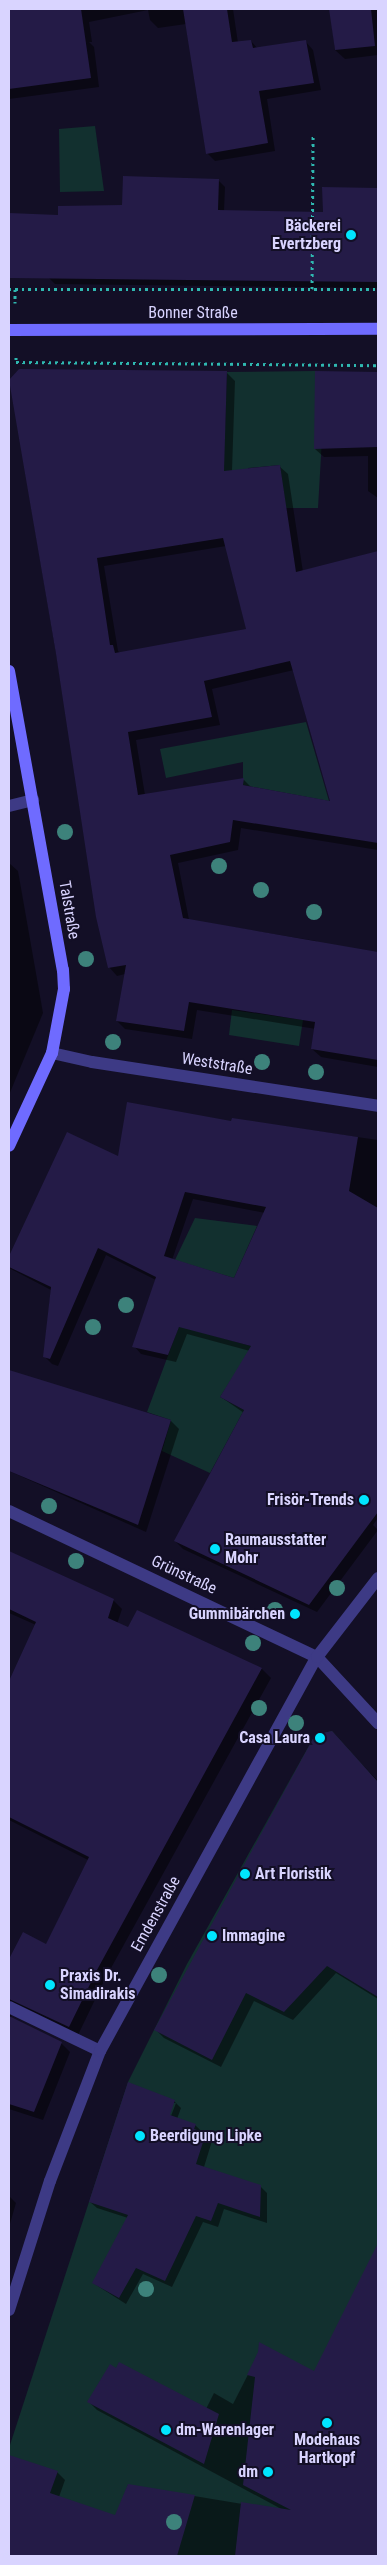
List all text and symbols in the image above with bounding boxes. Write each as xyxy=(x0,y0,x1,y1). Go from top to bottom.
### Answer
place label: Bäckerei Evertzberg xyxy=(272,216,341,254)
marker: Bäckerei Evertzberg xyxy=(345,229,357,241)
street label: Bonner Straße xyxy=(148,303,238,323)
street label: Talstraße xyxy=(54,879,84,941)
street label: Weststraße xyxy=(180,1049,254,1079)
place label: Frisör-Trends xyxy=(267,1490,354,1510)
marker: Frisör-Trends xyxy=(358,1494,370,1506)
place label: Raumausstatter Mohr xyxy=(225,1530,326,1568)
marker: Raumausstatter Mohr xyxy=(209,1543,221,1555)
street label: Grünstraße xyxy=(148,1552,220,1598)
place label: Gummibärchen xyxy=(189,1604,285,1624)
marker: Gummibärchen xyxy=(289,1608,301,1620)
place label: Casa Laura xyxy=(239,1728,310,1748)
marker: Casa Laura xyxy=(314,1732,326,1744)
place label: Art Floristik xyxy=(255,1864,332,1884)
marker: Art Floristik xyxy=(239,1868,251,1880)
street label: Emdenstraße xyxy=(127,1873,185,1955)
place label: Immagine xyxy=(222,1926,285,1946)
marker: Immagine xyxy=(206,1930,218,1942)
place label: Praxis Dr. Simadirakis xyxy=(60,1966,136,2004)
marker: Praxis Dr. Simadirakis xyxy=(44,1979,56,1991)
place label: Beerdigung Lipke xyxy=(150,2126,262,2146)
marker: Beerdigung Lipke xyxy=(134,2130,146,2142)
marker: Modehaus Hartkopf xyxy=(321,2417,333,2429)
place label: dm-Warenlager xyxy=(176,2420,274,2440)
marker: dm-Warenlager xyxy=(160,2424,172,2436)
place label: Modehaus Hartkopf xyxy=(294,2430,360,2468)
place label: dm xyxy=(238,2462,258,2482)
marker: dm xyxy=(262,2466,274,2478)

